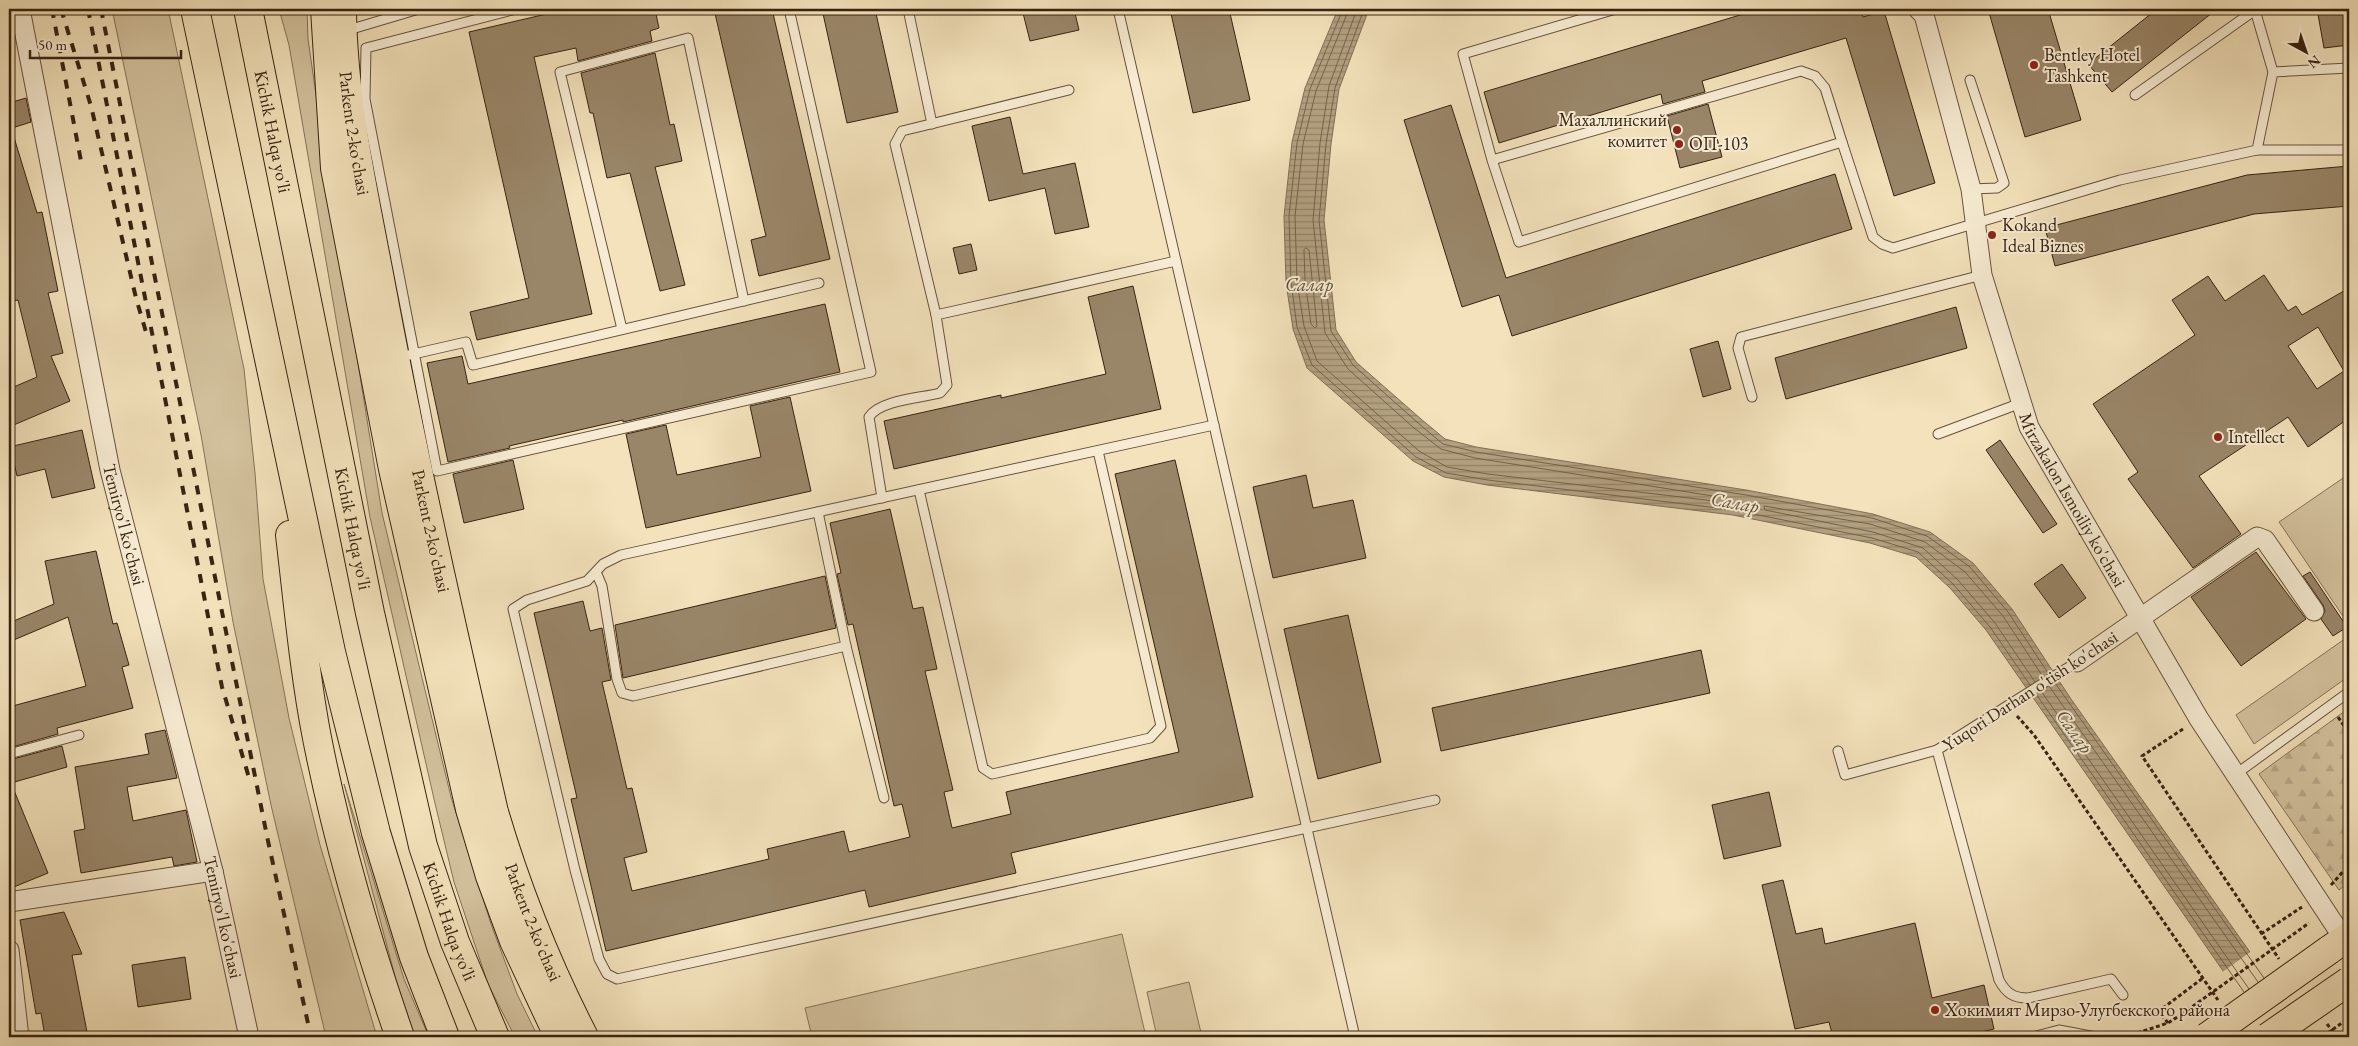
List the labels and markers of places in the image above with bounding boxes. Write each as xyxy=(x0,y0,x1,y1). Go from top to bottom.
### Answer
place label: Bentley Hotel Tashkent xyxy=(2044,43,2140,87)
marker: Bentley Hotel Tashkent xyxy=(2028,59,2040,71)
place label: Махаллинский комитет xyxy=(1558,108,1668,152)
marker: Махаллинский комитет xyxy=(1671,124,1683,136)
place label: ОП-103 xyxy=(1689,132,1749,155)
marker: ОП-103 xyxy=(1673,138,1685,150)
place label: Kokand Ideal Biznes xyxy=(2002,213,2084,257)
marker: Kokand Ideal Biznes xyxy=(1986,229,1998,241)
place label: Intellect xyxy=(2228,425,2285,448)
marker: Intellect xyxy=(2212,431,2224,443)
place label: Хокимият Мирзо-Улугбекского района xyxy=(1944,998,2231,1021)
marker: Хокимият Мирзо-Улугбекского района xyxy=(1929,1004,1941,1016)

